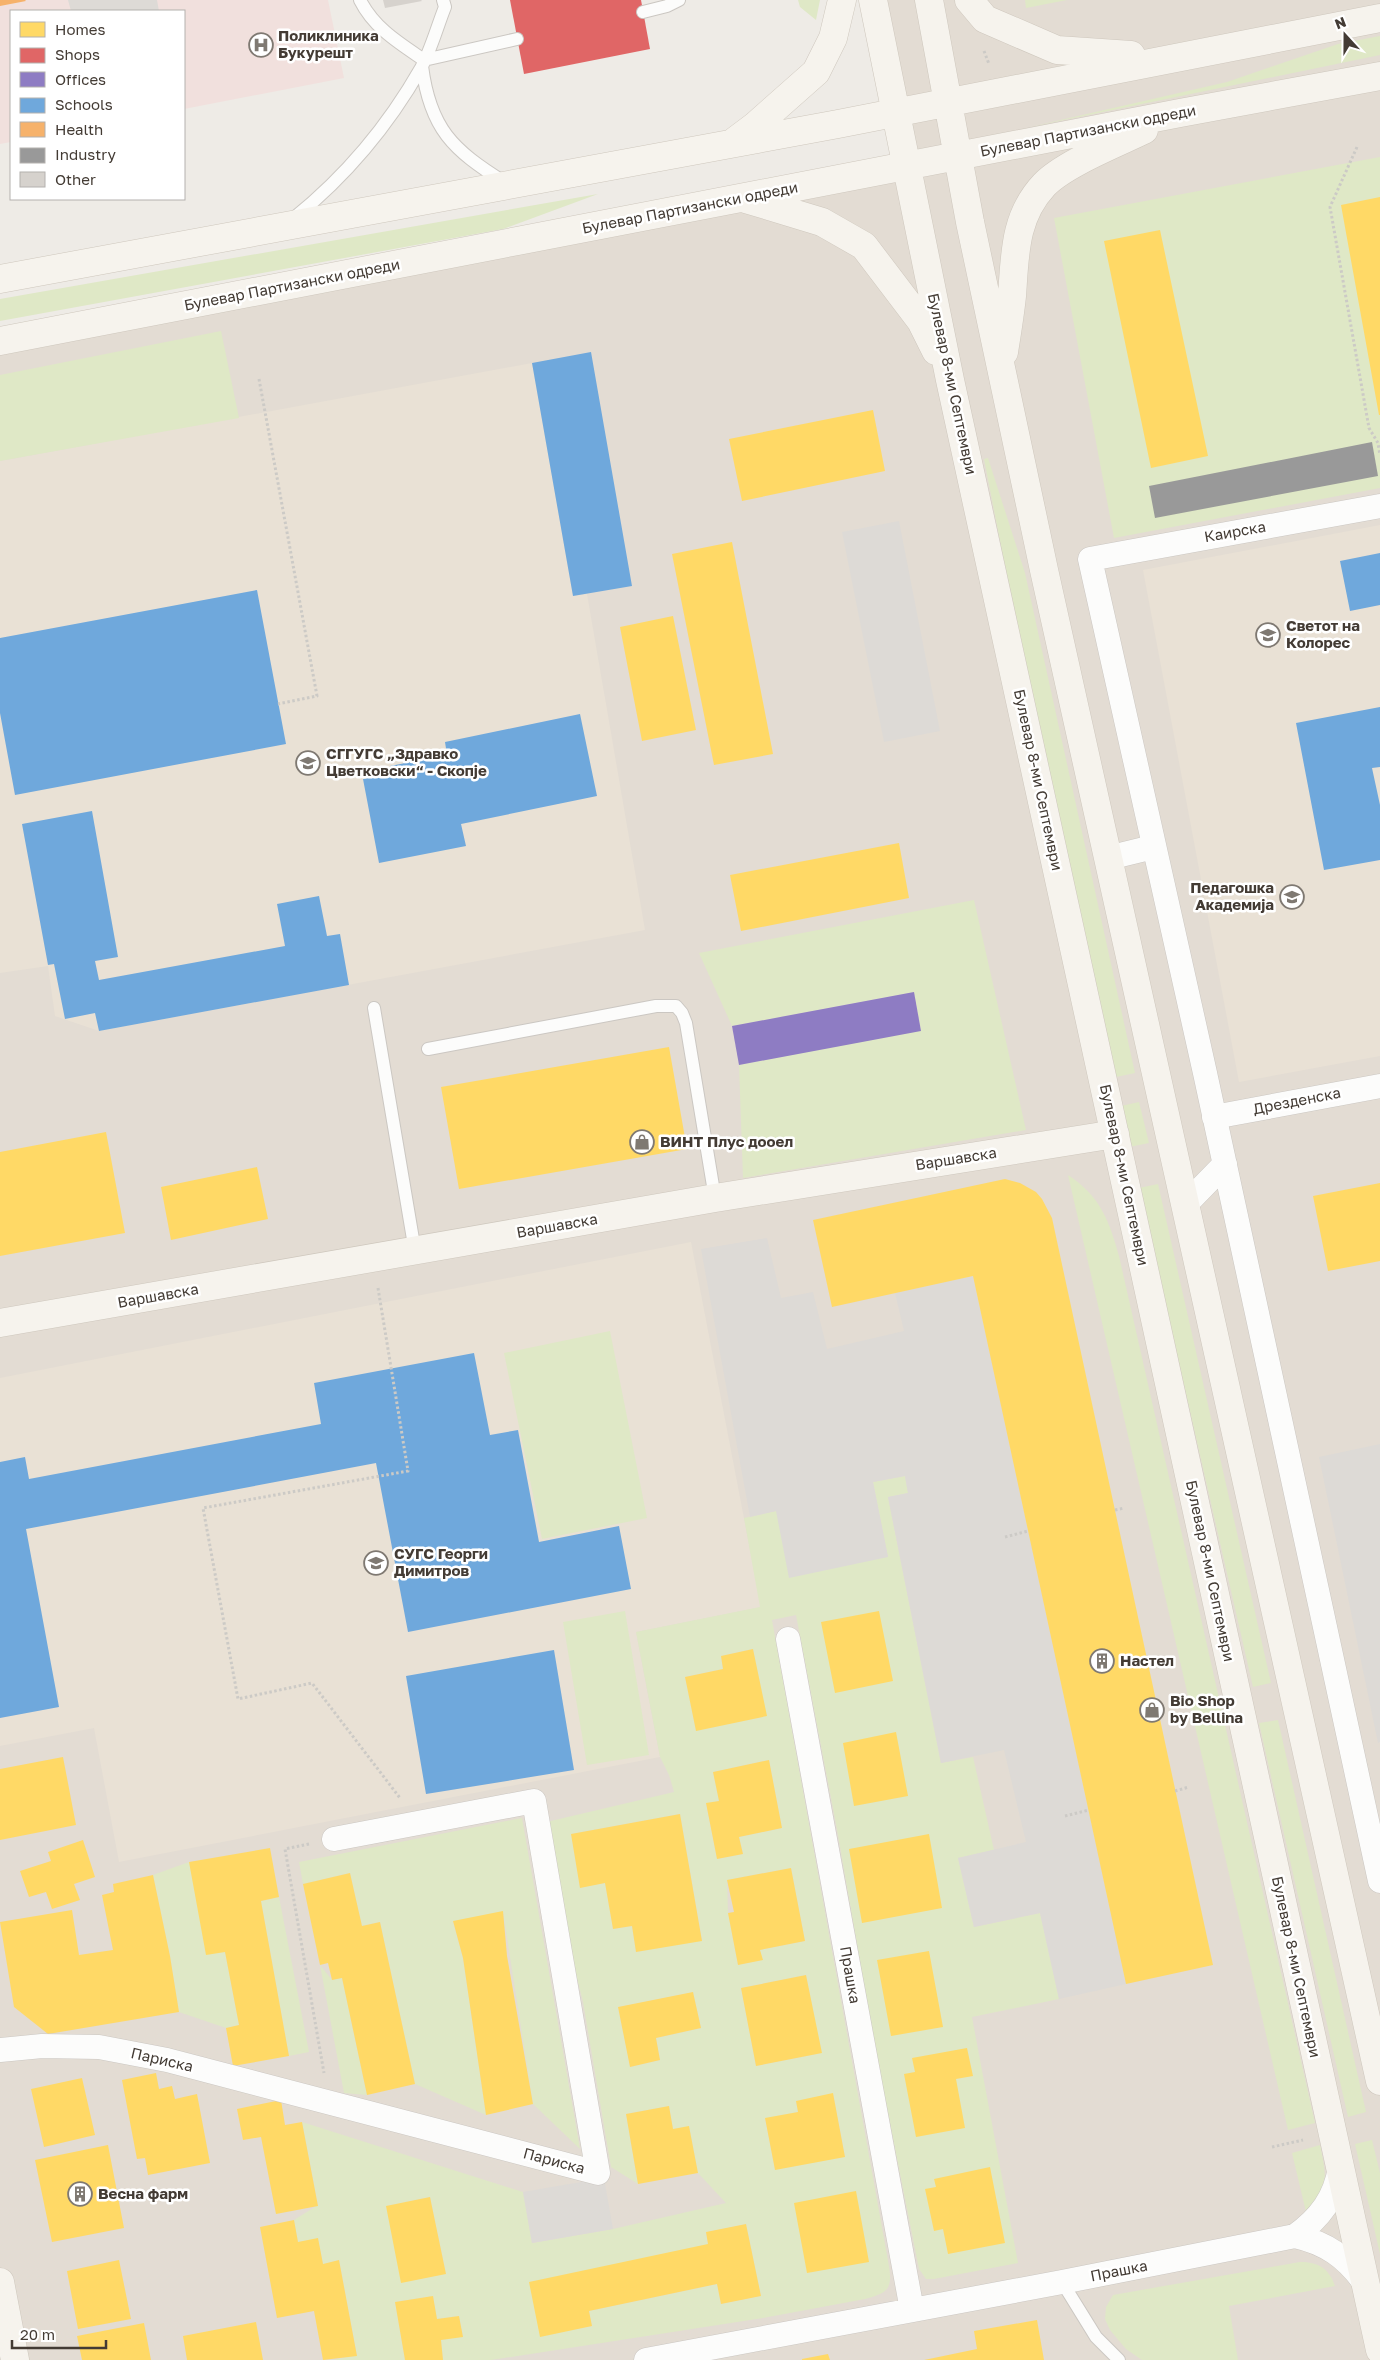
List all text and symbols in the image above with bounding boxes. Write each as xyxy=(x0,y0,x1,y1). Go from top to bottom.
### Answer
legend xyxy=(10,10,185,200)
north arrow xyxy=(1320,10,1370,60)
text: N xyxy=(1332,13,1348,32)
text: Homes xyxy=(55,20,105,38)
place label: Поликлиника Букурешт xyxy=(278,26,379,61)
hospital icon: Поликлиника Букурешт xyxy=(248,32,274,58)
text: Shops xyxy=(55,45,100,63)
text: Offices xyxy=(55,70,106,88)
text: Schools xyxy=(55,95,113,113)
street label: Булевар Партизански одреди xyxy=(978,100,1197,160)
text: Health xyxy=(55,120,103,138)
text: Industry xyxy=(55,145,116,163)
text: Other xyxy=(55,170,96,188)
street label: Булевар Партизански одреди xyxy=(580,177,799,237)
street label: Булевар Партизански одреди xyxy=(182,254,401,314)
street label: Булевар 8-ми Септември xyxy=(925,291,981,476)
street label: Каирска xyxy=(1203,517,1267,545)
place label: Светот на Колорес xyxy=(1286,616,1360,651)
school or university icon: Светот на Колорес xyxy=(1255,622,1281,648)
street label: Булевар 8-ми Септември xyxy=(1011,687,1067,872)
place label: СГГУГС „Здравко Цветковски“ - Скопје xyxy=(326,744,487,779)
school or university icon: СГГУГС „Здравко Цветковски“ - Скопје xyxy=(295,750,321,776)
place label: Педагошка Академија xyxy=(1190,878,1274,913)
school or university icon: Педагошка Академија xyxy=(1279,884,1305,910)
street label: Булевар 8-ми Септември xyxy=(1097,1082,1153,1267)
street label: Дрезденска xyxy=(1252,1083,1342,1117)
shop icon: ВИНТ Плус дооел xyxy=(629,1129,655,1155)
place label: ВИНТ Плус дооел xyxy=(660,1132,793,1150)
street label: Варшавска xyxy=(914,1143,998,1173)
street label: Варшавска xyxy=(515,1209,599,1241)
street label: Варшавска xyxy=(116,1279,200,1311)
street label: Булевар 8-ми Септември xyxy=(1183,1478,1239,1663)
place label: СУГС Георги Димитров xyxy=(394,1544,488,1579)
school or university icon: СУГС Георги Димитров xyxy=(363,1550,389,1576)
building icon: Настел xyxy=(1089,1648,1115,1674)
place label: Настел xyxy=(1120,1651,1174,1669)
place label: Bio Shop by Bellina xyxy=(1170,1691,1243,1726)
shop icon: Bio Shop by Bellina xyxy=(1139,1697,1165,1723)
street label: Булевар 8-ми Септември xyxy=(1269,1874,1325,2059)
street label: Прашка xyxy=(837,1945,865,2005)
street label: Париска xyxy=(129,2043,195,2075)
street label: Париска xyxy=(521,2143,587,2177)
building icon: Весна фарм xyxy=(67,2181,93,2207)
place label: Весна фарм xyxy=(98,2184,188,2202)
street label: Прашка xyxy=(1089,2256,1149,2284)
scale bar xyxy=(12,2318,106,2350)
text: 20 m xyxy=(20,2325,55,2343)

